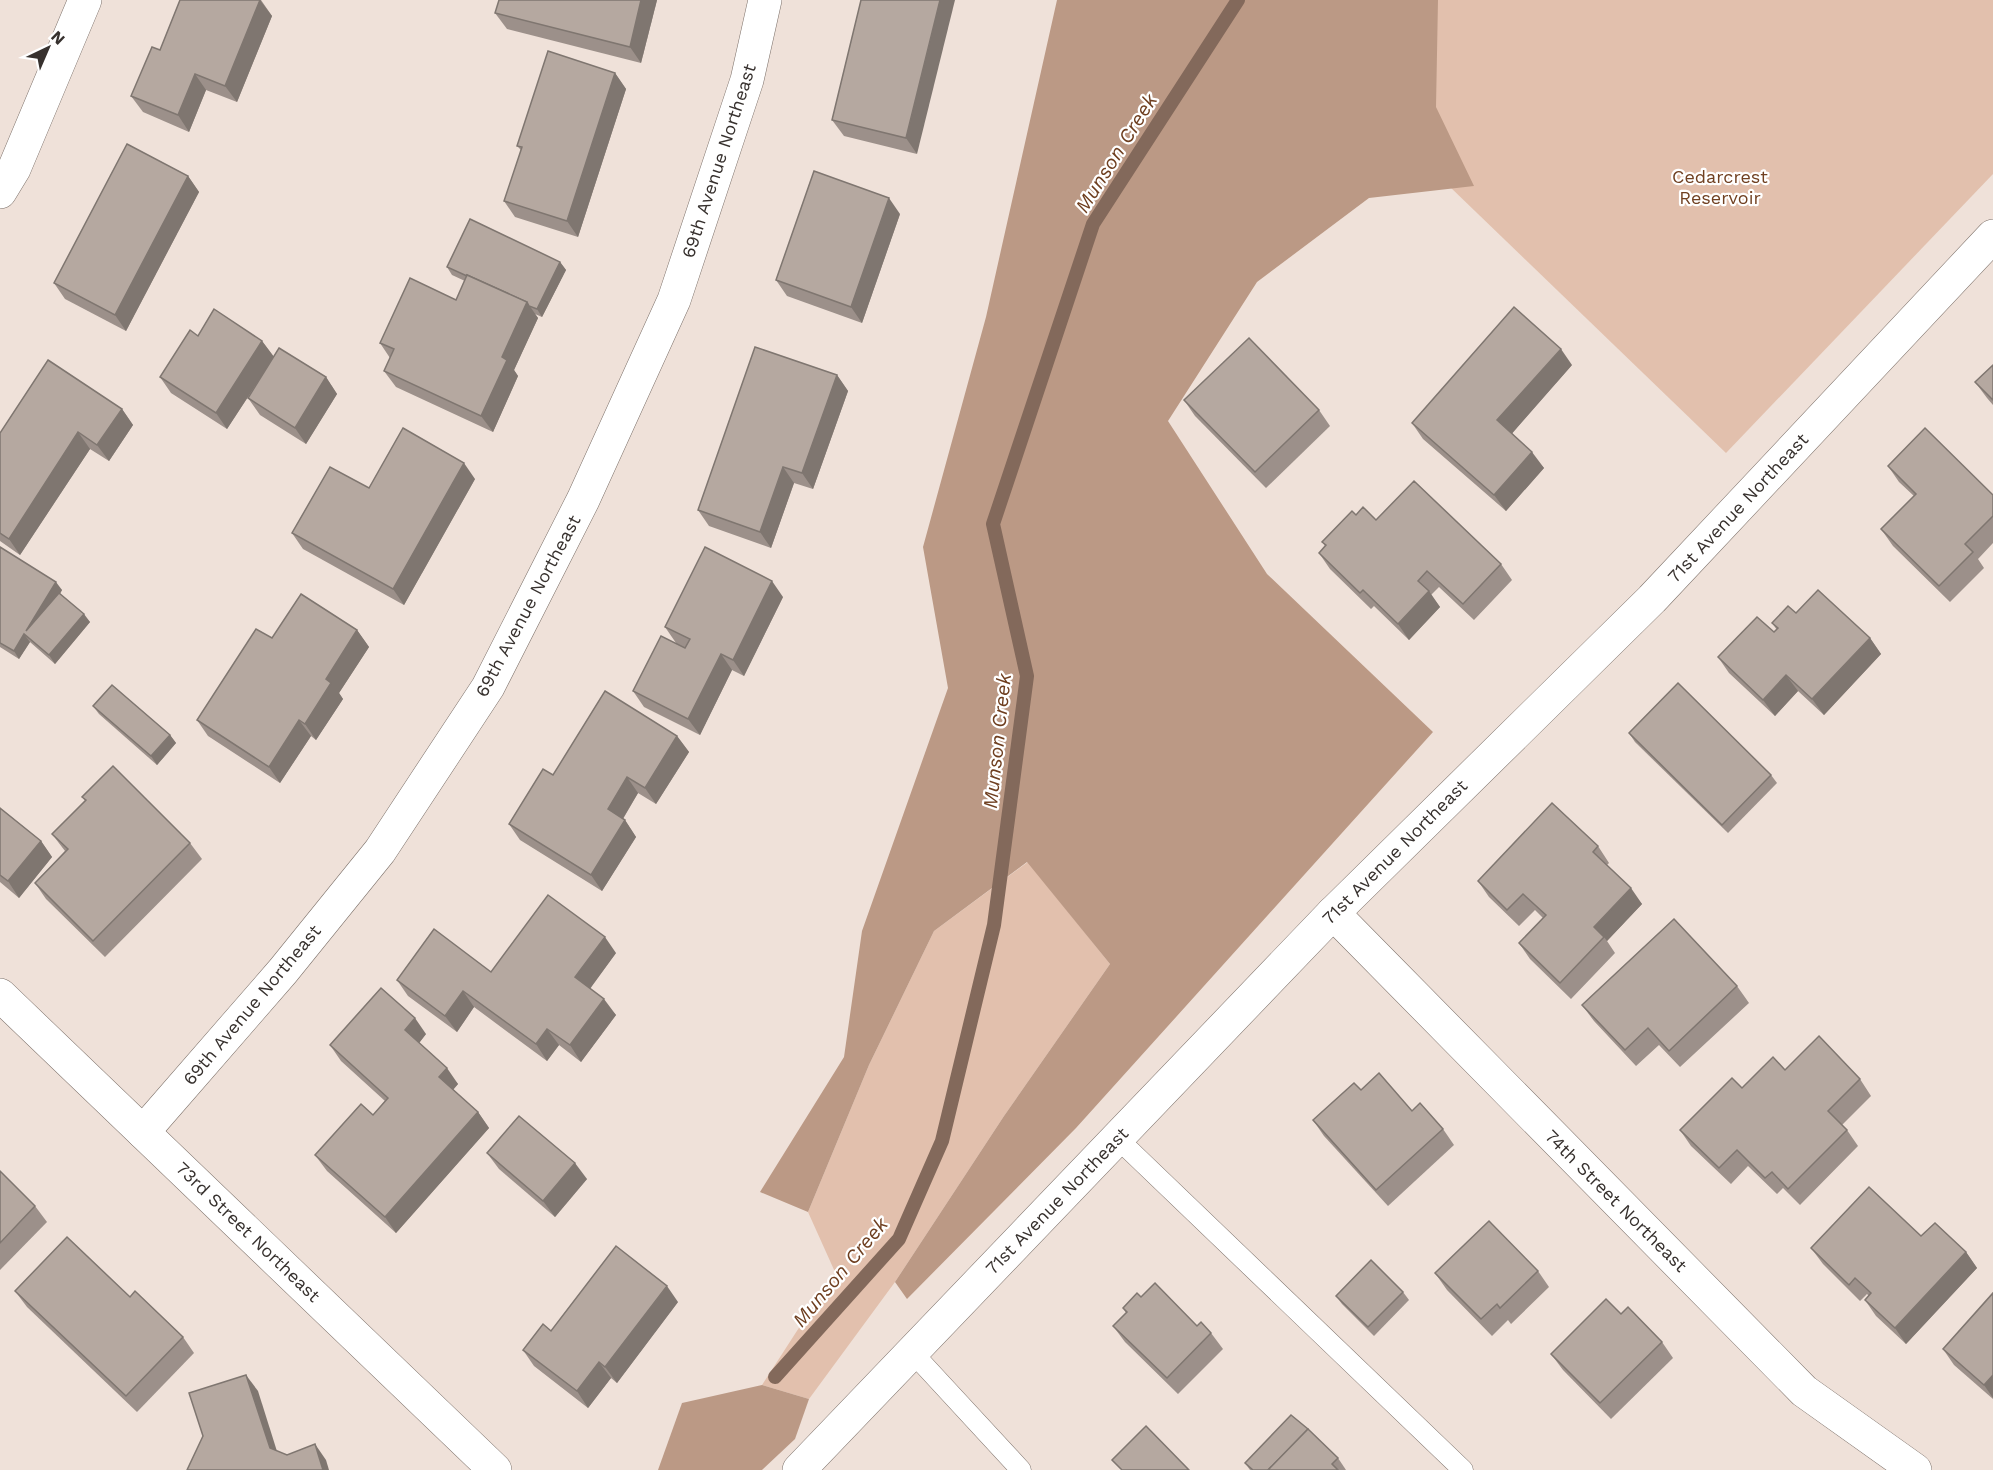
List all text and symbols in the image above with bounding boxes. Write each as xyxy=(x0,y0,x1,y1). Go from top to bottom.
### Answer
north arrow xyxy=(18,18,78,78)
text: N xyxy=(47,27,69,49)
street label: 69th Avenue Northeast xyxy=(677,61,760,261)
water label: Munson Creek xyxy=(1070,88,1163,217)
park label: Cedarcrest Reservoir xyxy=(1672,166,1768,208)
street label: 71st Avenue Northeast xyxy=(1663,428,1813,587)
street label: 69th Avenue Northeast xyxy=(471,511,585,700)
water label: Munson Creek xyxy=(978,671,1016,810)
street label: 71st Avenue Northeast xyxy=(1318,774,1472,928)
street label: 69th Avenue Northeast xyxy=(178,920,325,1089)
street label: 71st Avenue Northeast xyxy=(981,1122,1133,1279)
street label: 74th Street Northeast xyxy=(1541,1125,1692,1276)
street label: 73rd Street Northeast xyxy=(172,1157,325,1306)
water label: Munson Creek xyxy=(787,1211,894,1332)

